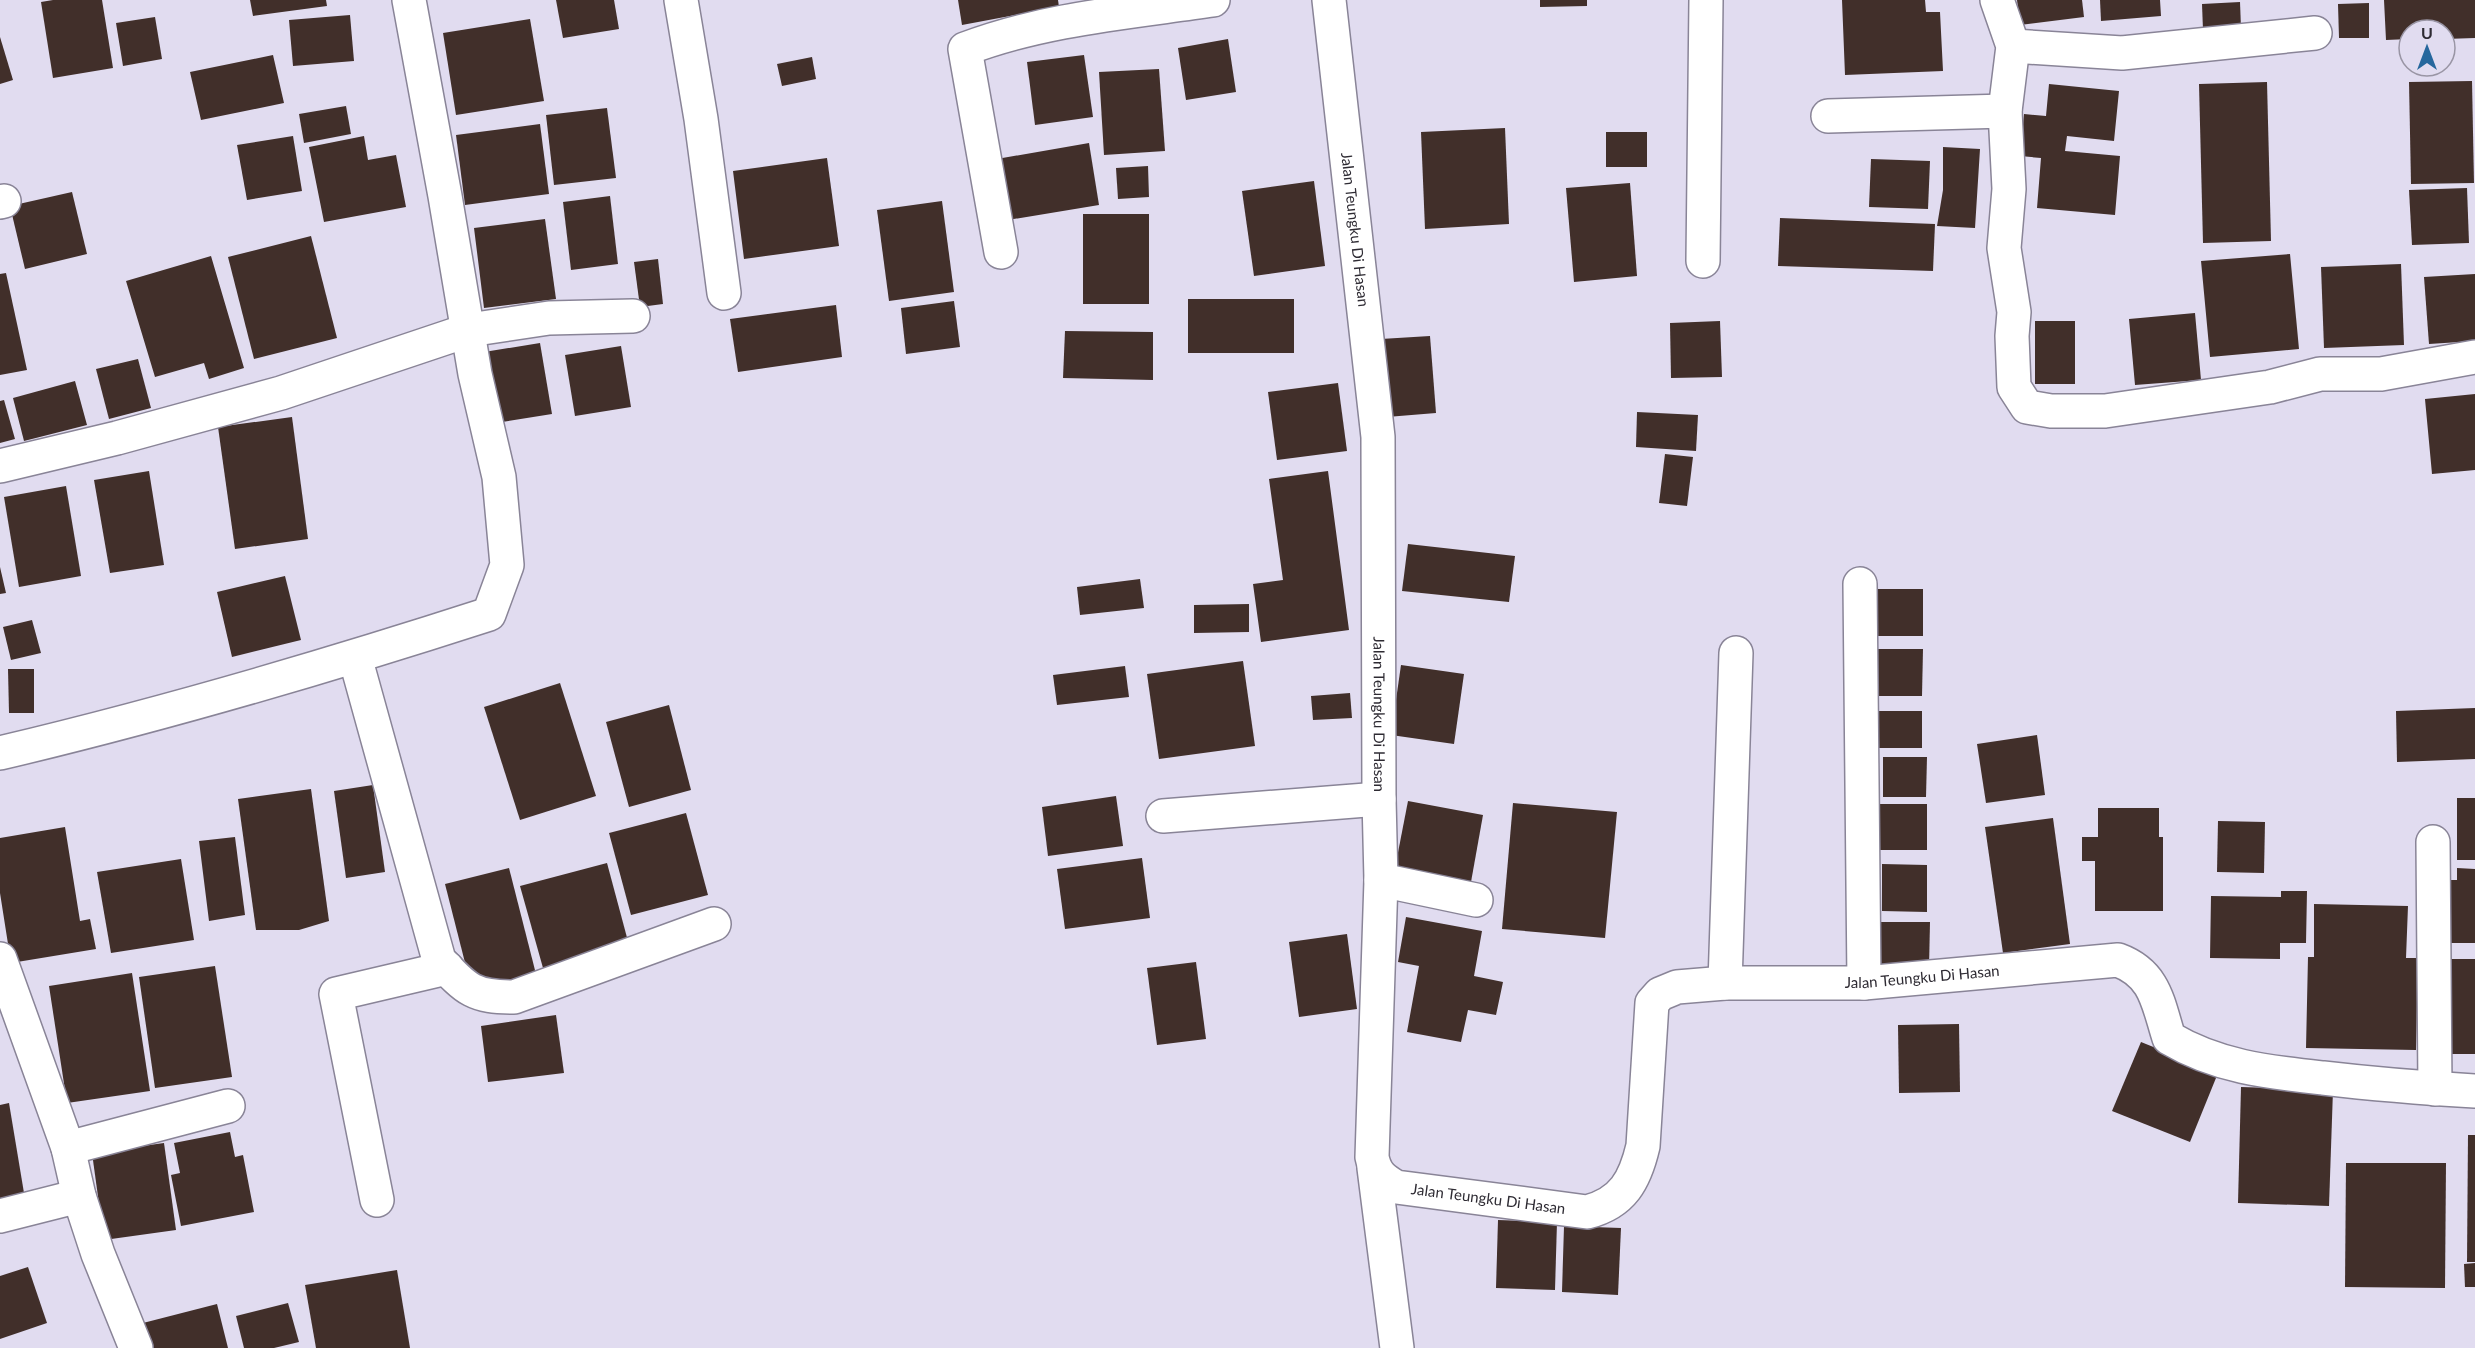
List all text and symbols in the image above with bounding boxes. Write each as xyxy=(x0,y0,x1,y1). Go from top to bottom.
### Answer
north arrow xyxy=(2397,18,2457,78)
text: U xyxy=(2421,23,2433,42)
street label: Jalan Teungku Di Hasan xyxy=(1338,151,1373,308)
street label: Jalan Teungku Di Hasan xyxy=(1371,637,1389,792)
street label: Jalan Teungku Di Hasan xyxy=(1845,961,2000,991)
street label: Jalan Teungku Di Hasan xyxy=(1410,1179,1567,1217)

